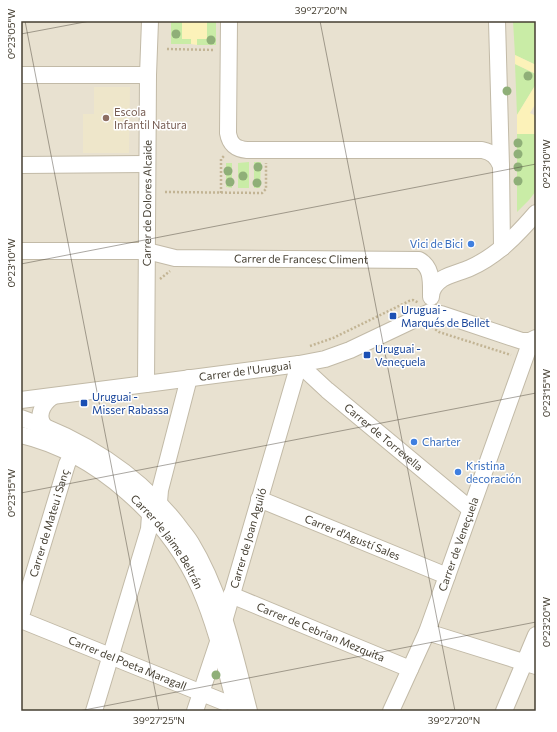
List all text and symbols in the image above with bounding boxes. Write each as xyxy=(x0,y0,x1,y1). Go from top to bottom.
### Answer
text: 39°27'20"N xyxy=(295,4,347,16)
text: 0°23'05"W xyxy=(5,9,17,59)
place label: Escola Infantil Natura xyxy=(114,105,187,131)
marker: Escola Infantil Natura xyxy=(101,113,111,123)
text: 0°23'10"W xyxy=(540,139,552,189)
street label: Carrer de Dolores Alcaide xyxy=(140,140,154,266)
place label: Vici de Bici xyxy=(410,237,463,250)
text: 0°23'10"W xyxy=(5,238,17,288)
marker: Vici de Bici xyxy=(466,239,476,249)
street label: Carrer de Francesc Climent xyxy=(234,251,369,266)
place label: Uruguai - Marqués de Bellet xyxy=(401,303,490,329)
marker: Uruguai - Marqués de Bellet xyxy=(388,311,398,321)
place label: Uruguai - Veneçuela xyxy=(375,342,426,368)
marker: Uruguai - Veneçuela xyxy=(362,350,372,360)
street label: Carrer de l'Uruguai xyxy=(198,358,292,383)
text: 0°23'15"W xyxy=(540,369,552,417)
place label: Uruguai - Misser Rabassa xyxy=(92,390,169,416)
marker: Uruguai - Misser Rabassa xyxy=(79,398,89,408)
street label: Carrer de Torrevella xyxy=(342,400,426,473)
place label: Charter xyxy=(422,435,461,448)
marker: Charter xyxy=(409,437,419,447)
place label: Kristina decoración xyxy=(466,459,521,485)
street label: Carrer de Mateu i Sanç xyxy=(26,467,71,579)
marker: Kristina decoración xyxy=(453,467,463,477)
text: 0°23'15"W xyxy=(5,469,17,517)
street label: Carrer de Joan Aguiló xyxy=(227,486,269,590)
street label: Carrer de Jaime Beltrán xyxy=(128,492,206,591)
street label: Carrer de Veneçuela xyxy=(435,495,481,593)
street label: Carrer d'Agustí Sales xyxy=(303,511,402,562)
text: 0°23'20"W xyxy=(540,597,552,647)
street label: Carrer de Cebrian Mezquita xyxy=(255,599,387,664)
street label: Carrer del Poeta Maragall xyxy=(67,633,189,692)
text: 39°27'25"N xyxy=(133,714,185,726)
text: 39°27'20"N xyxy=(428,714,480,726)

